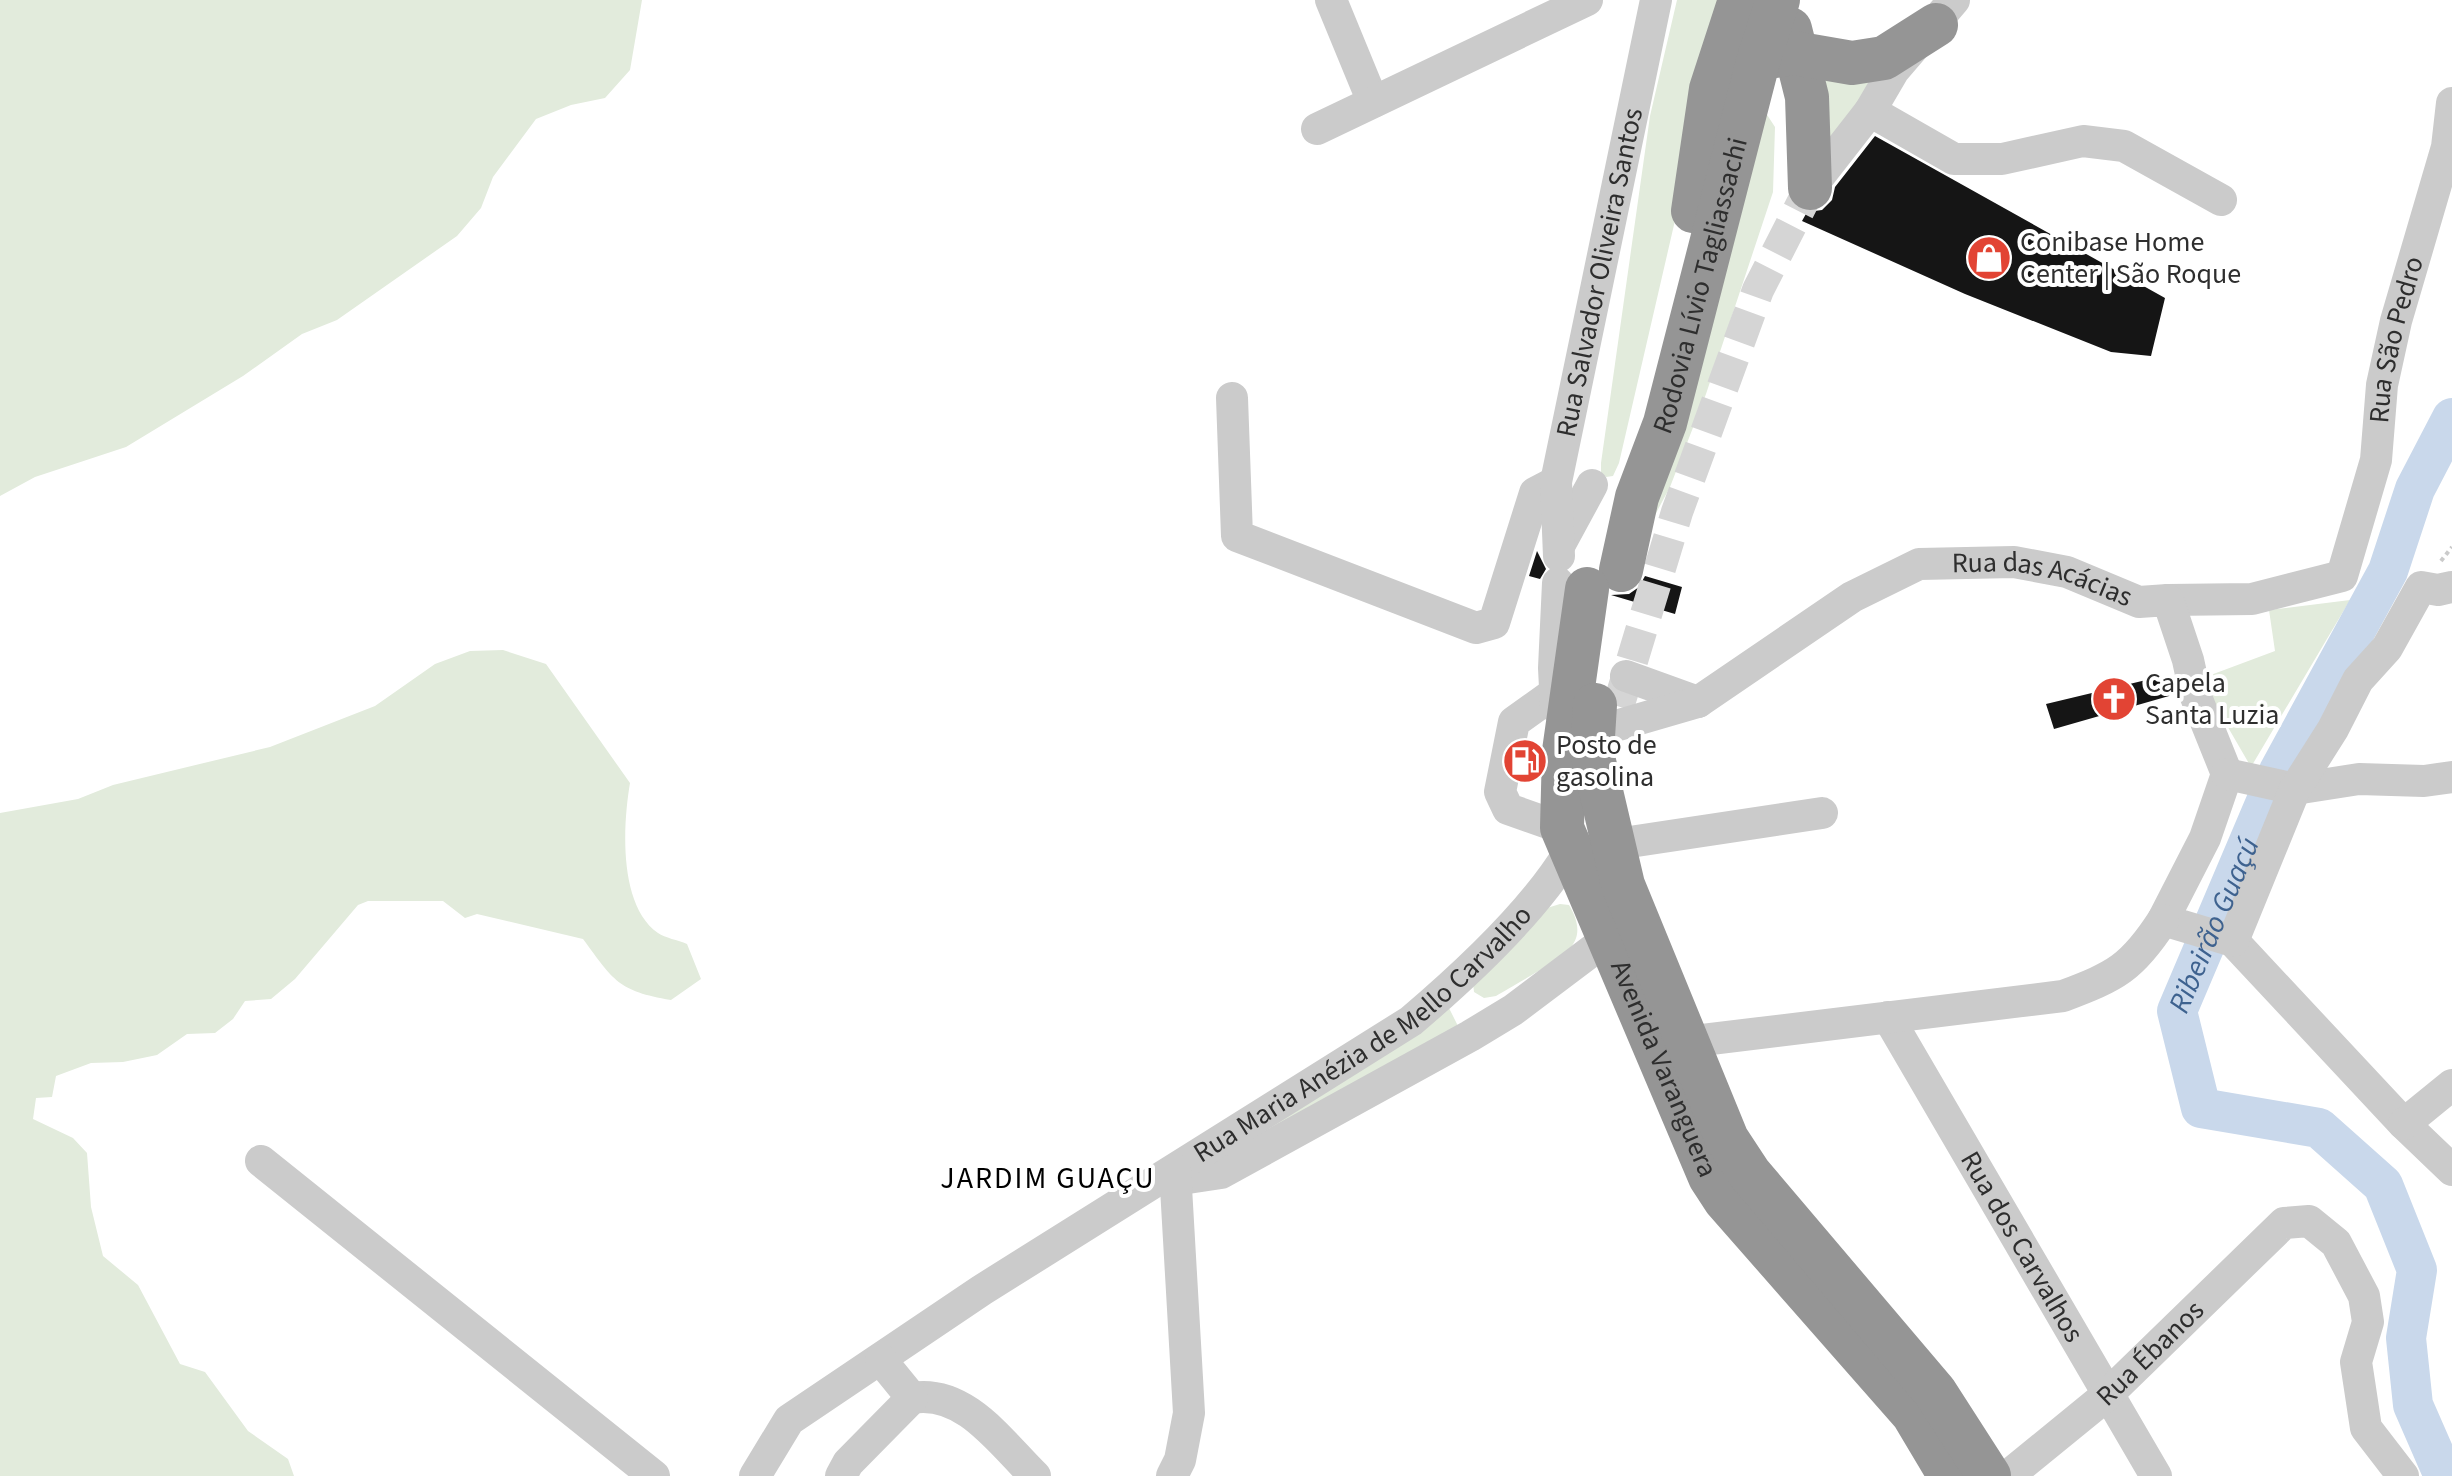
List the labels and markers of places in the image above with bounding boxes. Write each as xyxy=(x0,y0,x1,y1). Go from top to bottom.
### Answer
place label: Conibase Home Center | São Roque xyxy=(2020,222,2241,294)
shop icon: Conibase Home Center | São Roque xyxy=(1965,234,2013,282)
place label: Capela Santa Luzia xyxy=(2145,663,2279,735)
church icon: Capela Santa Luzia xyxy=(2090,675,2138,723)
place label: Posto de gasolina xyxy=(1556,725,1657,797)
fuel station icon: Posto de gasolina xyxy=(1501,737,1549,785)

